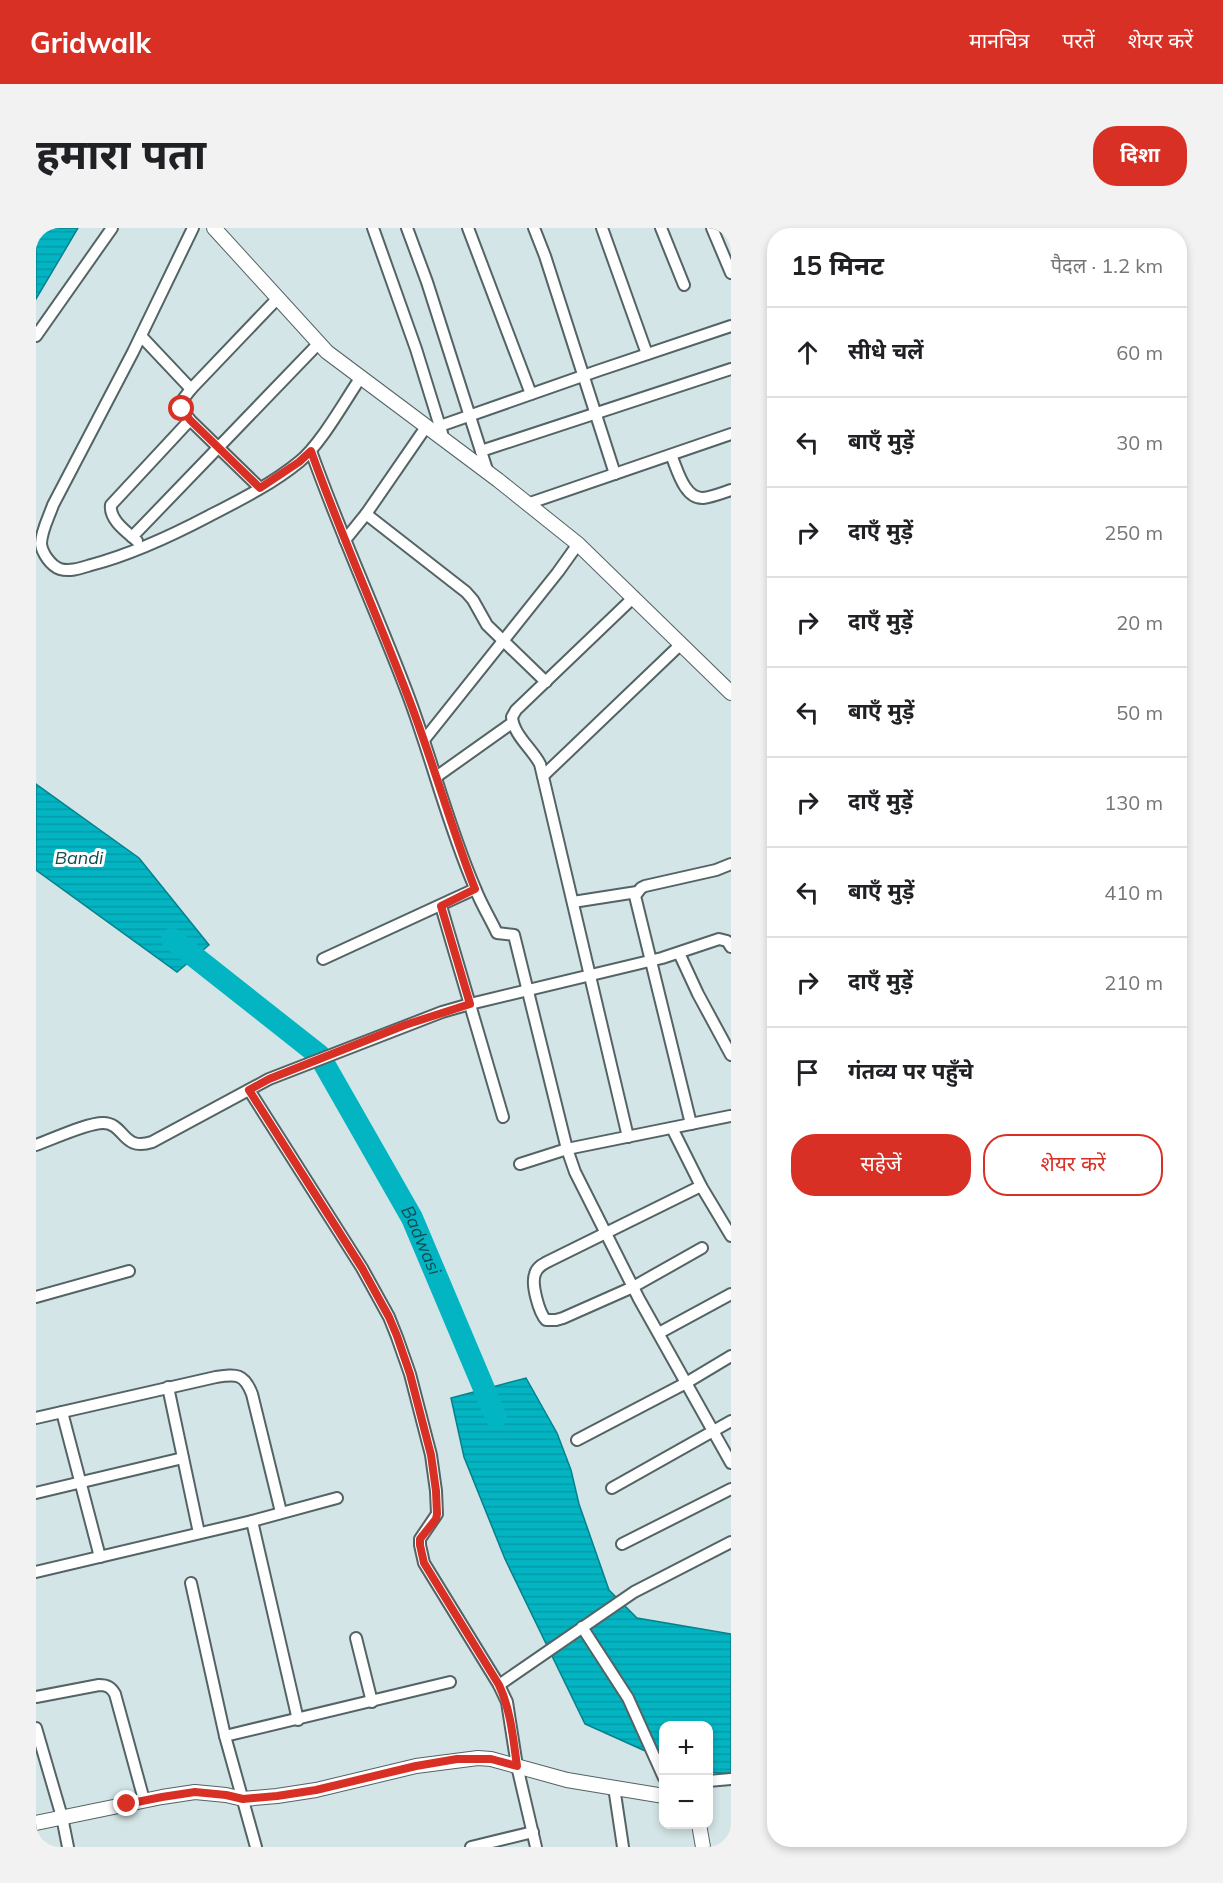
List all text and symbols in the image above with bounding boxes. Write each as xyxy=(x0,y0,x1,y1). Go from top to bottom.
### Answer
text: Gridwalk xyxy=(30,25,151,60)
text: मानचित्र xyxy=(969,27,1029,53)
text: परतें xyxy=(1062,27,1095,53)
text: शेयर करें xyxy=(1128,27,1193,53)
button: दिशा xyxy=(1093,126,1187,186)
text: हमारा पता xyxy=(36,127,206,180)
text: 15 मिनट xyxy=(791,249,884,282)
text: पैदल · 1.2 km xyxy=(1051,253,1163,278)
icon: ahead xyxy=(791,336,824,369)
text: सीधे चलें xyxy=(848,337,923,365)
text: 60 m xyxy=(1116,340,1163,365)
route start xyxy=(168,395,194,421)
icon: left xyxy=(791,426,824,459)
text: बाएँ मुड़ें xyxy=(848,427,914,455)
text: 30 m xyxy=(1116,430,1163,455)
icon: right xyxy=(791,516,824,549)
text: दाएँ मुड़ें xyxy=(848,517,913,545)
text: 250 m xyxy=(1104,520,1163,545)
icon: right xyxy=(791,606,824,639)
text: दाएँ मुड़ें xyxy=(848,607,913,635)
text: 20 m xyxy=(1116,610,1163,635)
icon: left xyxy=(791,696,824,729)
text: बाएँ मुड़ें xyxy=(848,697,914,725)
text: 50 m xyxy=(1116,700,1163,725)
icon: right xyxy=(791,786,824,819)
text: दाएँ मुड़ें xyxy=(848,787,913,815)
text: 130 m xyxy=(1104,790,1163,815)
water label: Bandi xyxy=(55,846,104,869)
icon: left xyxy=(791,876,824,909)
text: बाएँ मुड़ें xyxy=(848,877,914,905)
text: 410 m xyxy=(1104,880,1163,905)
icon: right xyxy=(791,966,824,999)
text: दाएँ मुड़ें xyxy=(848,967,913,995)
text: 210 m xyxy=(1104,970,1163,995)
icon: arrive xyxy=(791,1056,824,1089)
text: गंतव्य पर पहुँचे xyxy=(848,1057,973,1085)
button: सहेजें xyxy=(791,1134,971,1196)
button: शेयर करें xyxy=(983,1134,1163,1196)
water label: Badwasi xyxy=(396,1201,447,1279)
map controls xyxy=(659,1721,713,1829)
button: + xyxy=(659,1721,713,1775)
button: − xyxy=(659,1775,713,1829)
route end xyxy=(113,1790,139,1816)

